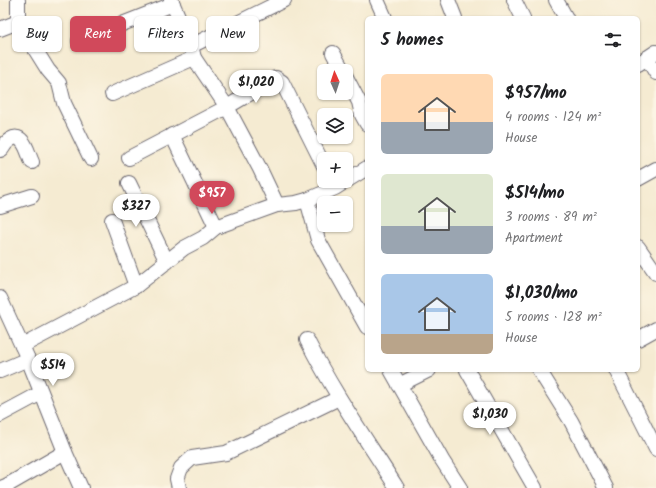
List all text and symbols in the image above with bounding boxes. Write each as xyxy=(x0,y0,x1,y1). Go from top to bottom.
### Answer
chip: Buy xyxy=(12,16,62,52)
chip: Rent xyxy=(70,16,126,52)
chip: Filters xyxy=(134,16,198,52)
chip: New xyxy=(206,16,259,52)
text: 5 homes xyxy=(381,27,444,54)
icon: filters xyxy=(602,29,624,51)
north arrow xyxy=(317,64,353,100)
map controls xyxy=(317,64,353,232)
pin: $1,020 xyxy=(223,70,289,104)
text: $1,020 xyxy=(238,72,274,93)
text: $957/mo xyxy=(505,80,567,107)
icon: home xyxy=(413,90,461,138)
text: 4 rooms · 124 m² xyxy=(505,107,601,128)
button: layers xyxy=(317,108,353,144)
text: House xyxy=(505,128,537,149)
button: + xyxy=(317,152,353,188)
text: $514/mo xyxy=(505,180,565,207)
pin: $957 xyxy=(188,181,236,215)
text: $957 xyxy=(199,183,226,204)
icon: home xyxy=(413,190,461,238)
pin: $327 xyxy=(112,194,160,228)
text: $327 xyxy=(122,196,150,217)
button: − xyxy=(317,196,353,232)
text: 3 rooms · 89 m² xyxy=(505,207,597,228)
text: Apartment xyxy=(505,228,563,249)
text: $1,030/mo xyxy=(505,280,578,307)
icon: home xyxy=(413,290,461,338)
text: 5 rooms · 128 m² xyxy=(505,307,602,328)
text: House xyxy=(505,328,537,349)
pin: $514 xyxy=(29,353,77,387)
text: $514 xyxy=(40,355,66,376)
pin: $1,030 xyxy=(457,402,523,436)
text: $1,030 xyxy=(472,404,508,425)

